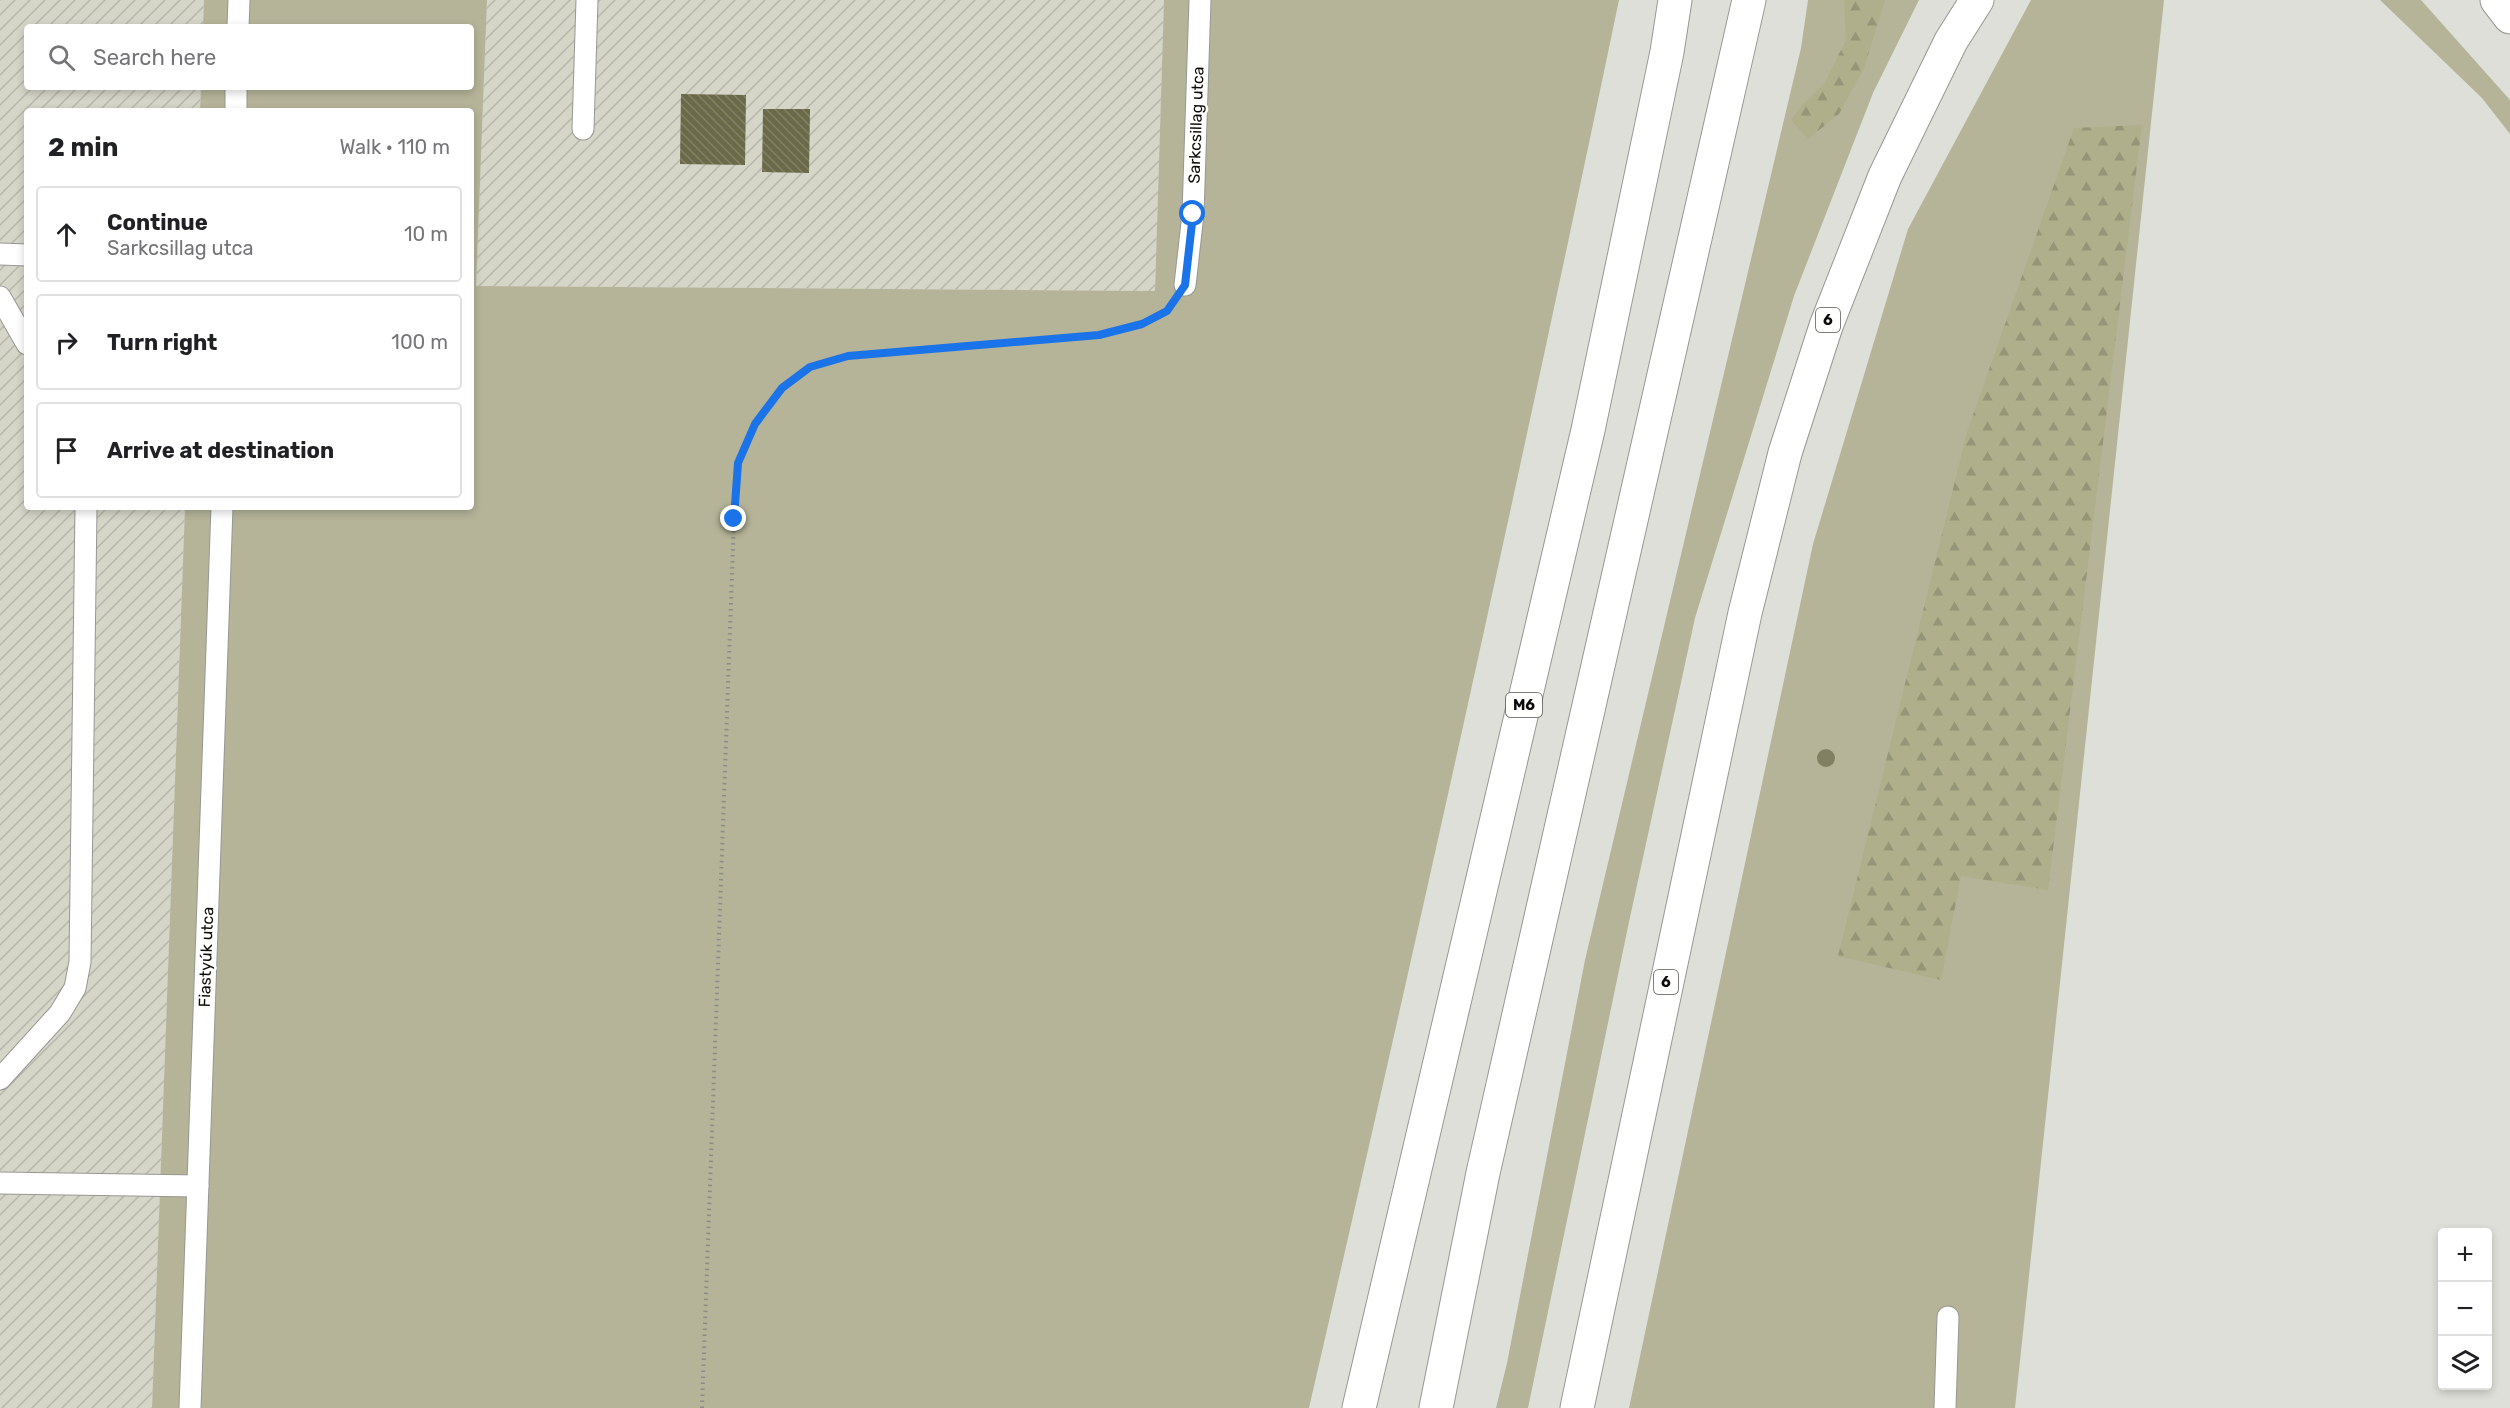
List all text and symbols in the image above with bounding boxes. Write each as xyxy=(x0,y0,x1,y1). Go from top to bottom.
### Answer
search box xyxy=(24,24,474,90)
icon: search xyxy=(45,41,78,74)
text: Search here xyxy=(93,44,216,71)
street label: Sarkcsillag utca xyxy=(1184,66,1208,184)
text: 2 min xyxy=(48,132,118,163)
text: Walk · 110 m xyxy=(339,135,450,159)
route start xyxy=(1179,200,1205,226)
text: Continue xyxy=(107,209,208,236)
icon: ahead xyxy=(50,218,83,251)
text: 10 m xyxy=(404,222,448,246)
text: Sarkcsillag utca xyxy=(107,236,254,260)
road number: 6 xyxy=(1816,308,1840,332)
icon: right xyxy=(50,326,83,359)
text: Turn right xyxy=(107,329,217,356)
text: 100 m xyxy=(391,330,448,354)
icon: arrive xyxy=(50,434,83,467)
text: Arrive at destination xyxy=(107,437,334,464)
route end xyxy=(720,505,746,531)
road number: M6 xyxy=(1506,693,1542,717)
street label: Fiastyúk utca xyxy=(195,906,217,1008)
road number: 6 xyxy=(1654,970,1678,994)
map controls xyxy=(2438,1228,2492,1390)
button: + xyxy=(2438,1228,2492,1282)
button: − xyxy=(2438,1282,2492,1336)
button: layers xyxy=(2438,1336,2492,1390)

